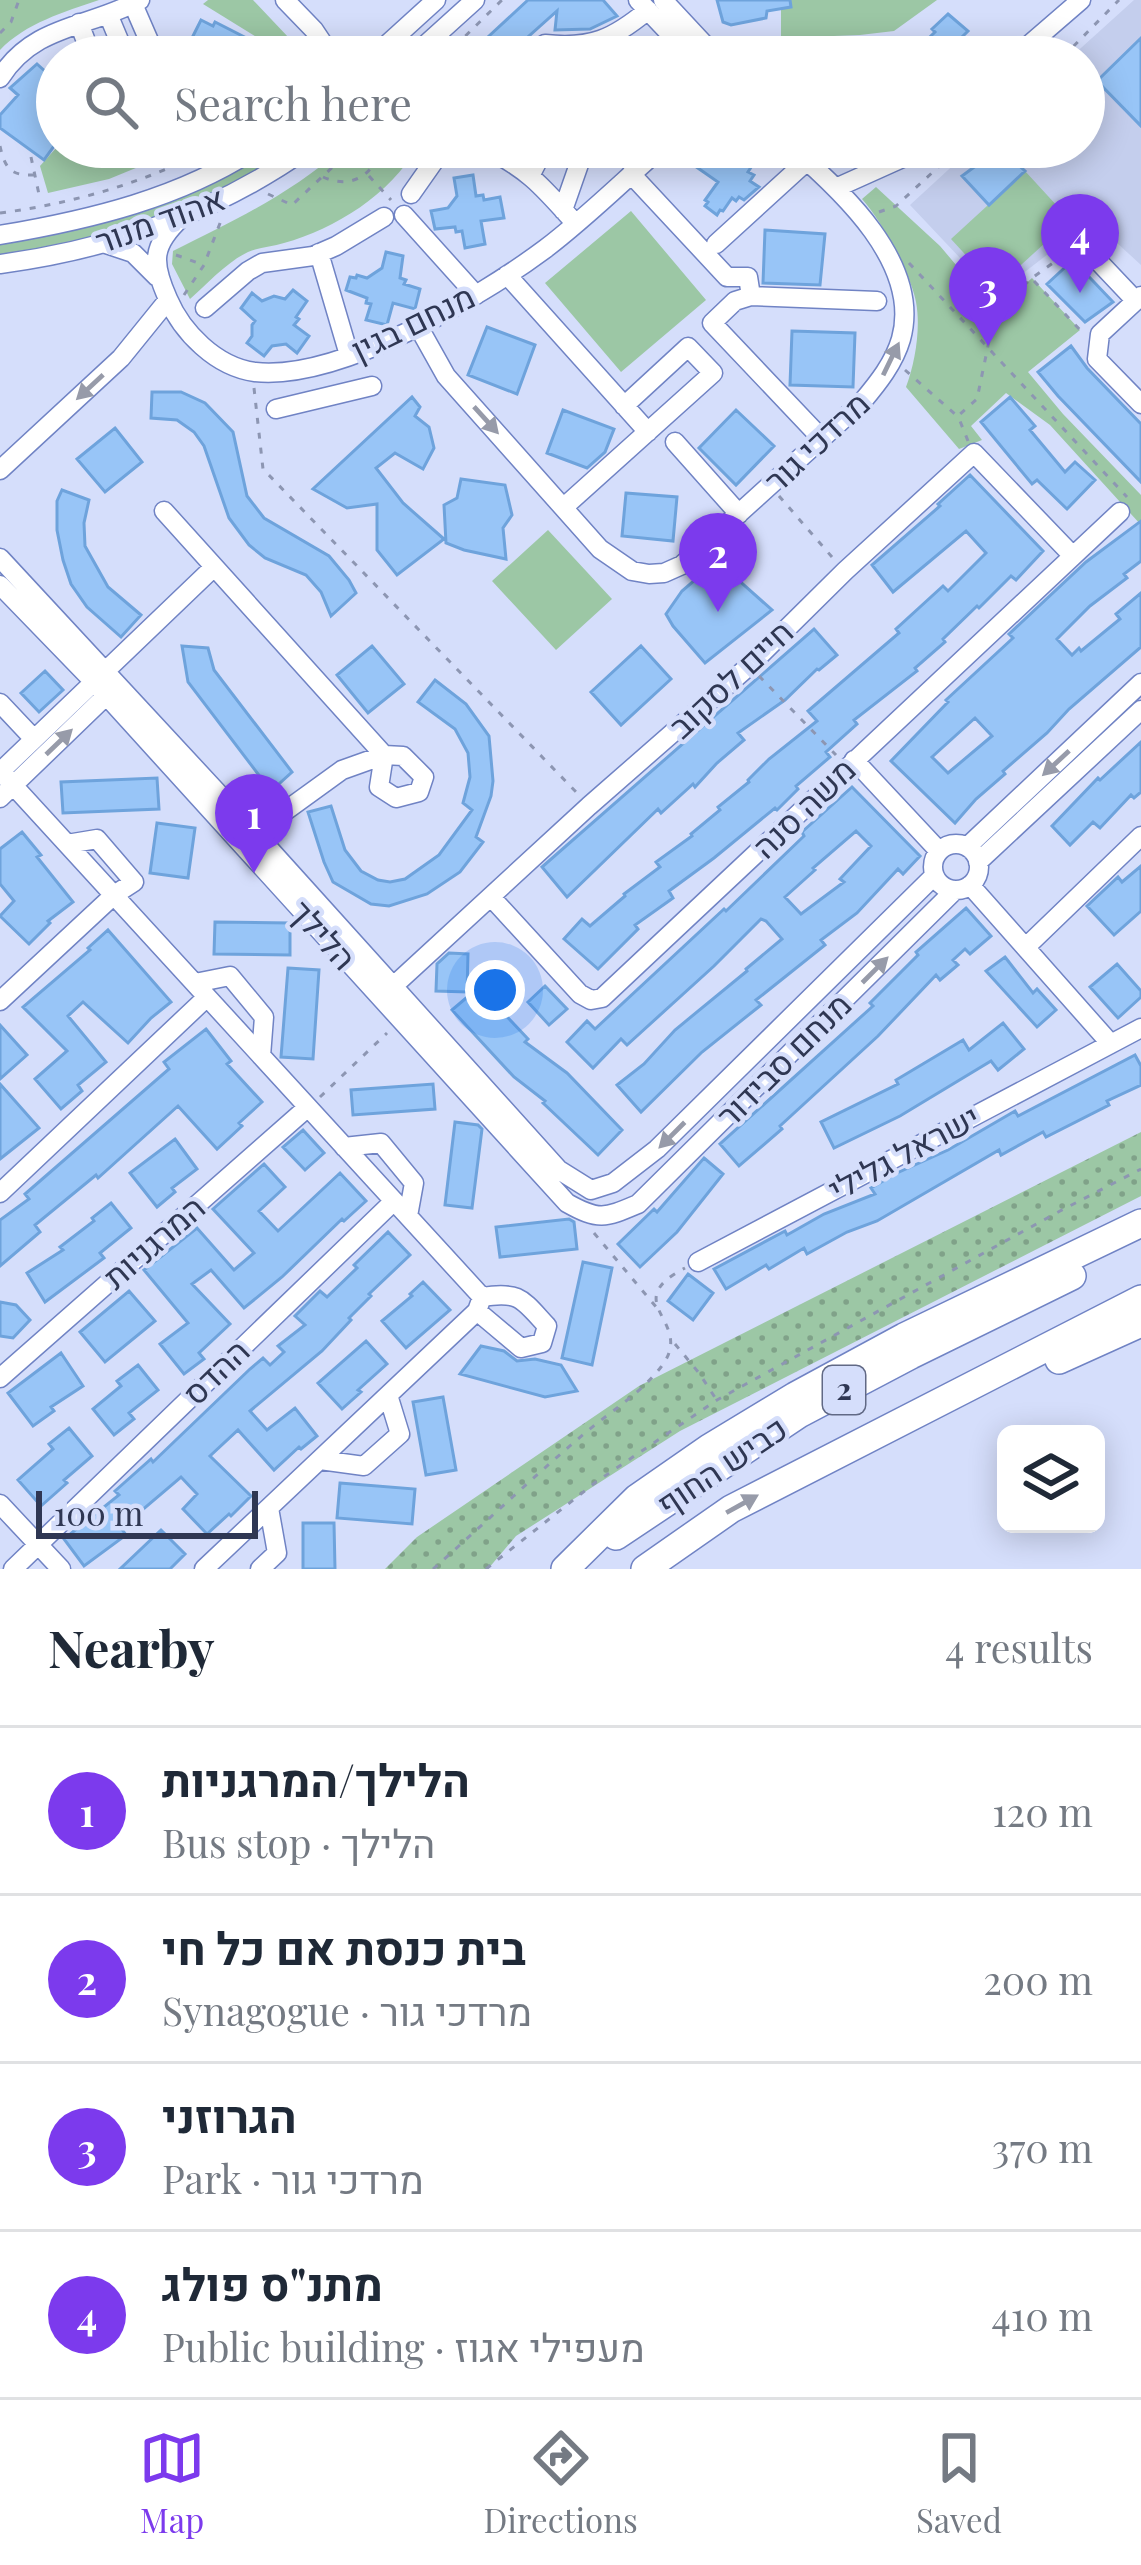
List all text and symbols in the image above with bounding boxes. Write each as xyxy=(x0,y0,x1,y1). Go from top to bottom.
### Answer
search box xyxy=(36,36,1105,168)
icon: search xyxy=(78,69,144,135)
text: Search here xyxy=(174,72,412,132)
street label: אהוד מנור xyxy=(89,174,230,262)
pin: 4 xyxy=(1041,194,1119,293)
pin: 3 xyxy=(949,247,1027,346)
street label: מנחם בגין xyxy=(343,273,481,370)
one-way arrow xyxy=(881,341,901,376)
one-way arrow xyxy=(76,373,105,400)
street label: מרדכי גור xyxy=(753,380,878,501)
one-way arrow xyxy=(472,406,499,435)
pin: 2 xyxy=(679,513,757,612)
street label: חיים לסקוב xyxy=(658,609,801,746)
one-way arrow xyxy=(44,728,73,756)
street label: משה סנה xyxy=(742,747,864,867)
one-way arrow xyxy=(1042,749,1071,776)
pin: 1 xyxy=(215,774,293,873)
street label: הלילך xyxy=(282,889,367,978)
one-way arrow xyxy=(860,956,888,985)
your location xyxy=(465,960,525,1020)
street label: מנחם סבידור xyxy=(706,982,860,1136)
street label: ישראל גלילי xyxy=(820,1093,986,1209)
one-way arrow xyxy=(658,1120,686,1148)
street label: המרגניות xyxy=(92,1184,213,1297)
street label: ההדס xyxy=(172,1328,258,1413)
road number: 2 xyxy=(823,1366,865,1414)
street label: כביש החוף xyxy=(647,1405,795,1524)
map controls xyxy=(997,1425,1105,1533)
button: layers xyxy=(997,1425,1105,1533)
scale bar xyxy=(36,1485,258,1538)
text: 100 m xyxy=(54,1490,143,1534)
one-way arrow xyxy=(725,1494,759,1515)
text: Nearby xyxy=(48,1613,214,1681)
text: 4 results xyxy=(945,1621,1093,1673)
text: הלילך/המרגניות xyxy=(162,1748,470,1808)
text: 1 xyxy=(80,1785,94,1837)
text: 120 m xyxy=(992,1785,1093,1837)
text: Bus stop · הלילך xyxy=(162,1816,435,1868)
text: בית כנסת אם כל חי xyxy=(162,1916,526,1976)
text: 2 xyxy=(77,1953,97,2005)
text: 200 m xyxy=(983,1953,1093,2005)
text: Synagogue · מרדכי גור xyxy=(162,1984,532,2036)
text: הגרוזני xyxy=(162,2084,297,2144)
text: 3 xyxy=(77,2121,97,2173)
text: 370 m xyxy=(992,2121,1093,2173)
text: Park · מרדכי גור xyxy=(162,2152,424,2204)
text: מתנ"ס פולג xyxy=(162,2252,383,2312)
text: 4 xyxy=(77,2289,97,2341)
text: 410 m xyxy=(992,2289,1093,2341)
text: Public building · מעפילי אגוז xyxy=(162,2320,645,2372)
tab: Map xyxy=(139,2425,205,2541)
tab: Directions xyxy=(483,2425,638,2541)
tab: Saved xyxy=(916,2425,1002,2541)

